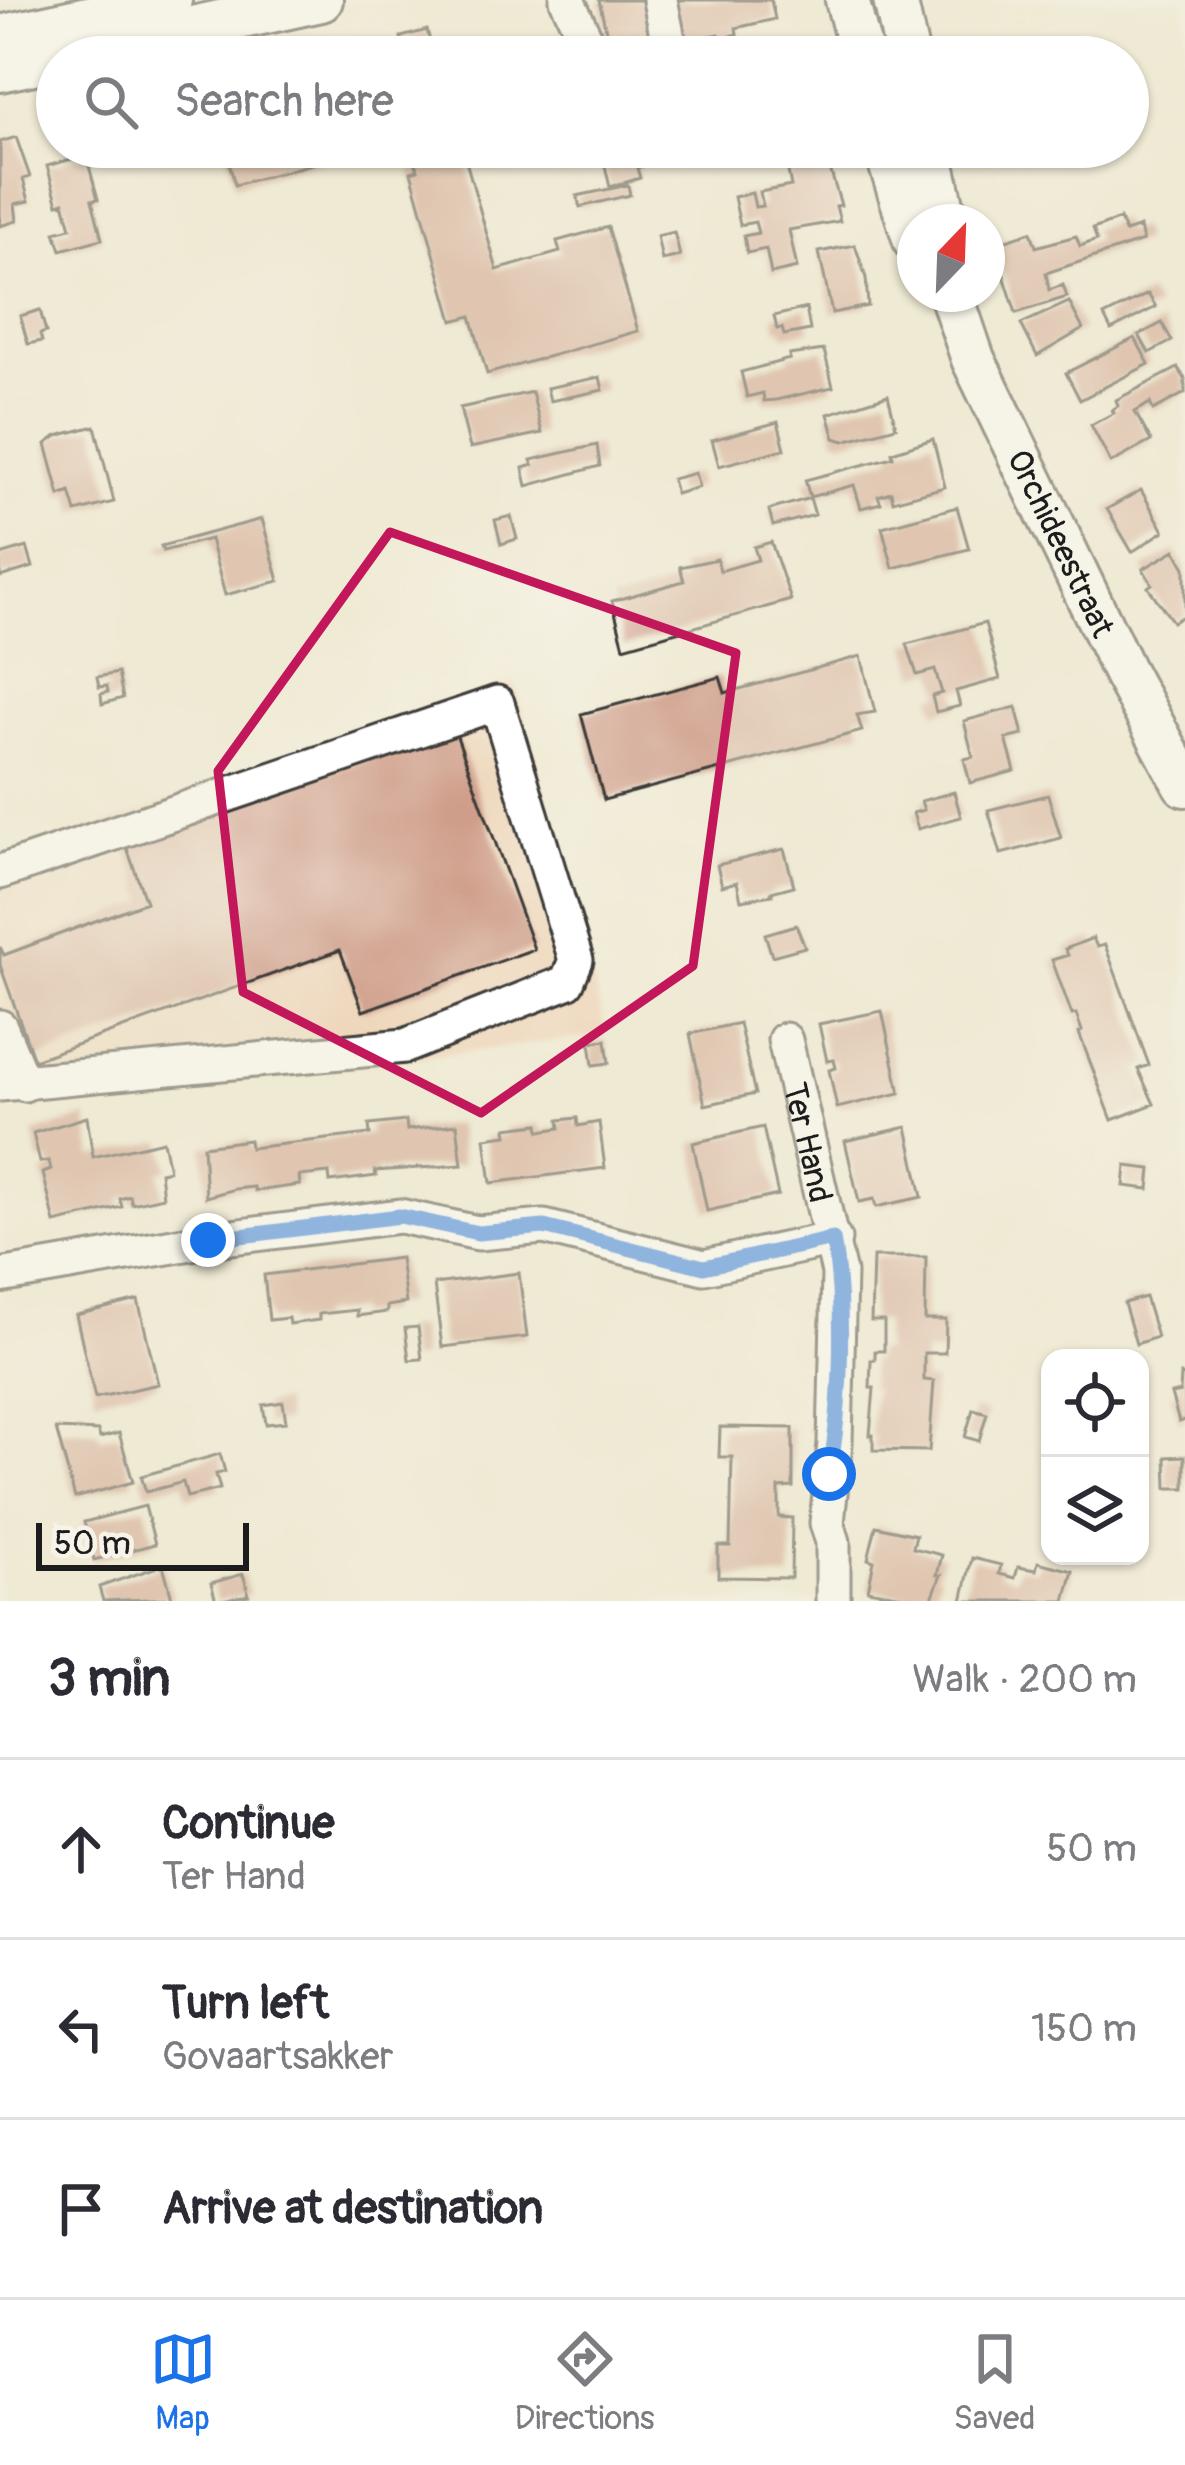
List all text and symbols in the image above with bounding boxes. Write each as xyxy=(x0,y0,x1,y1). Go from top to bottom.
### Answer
search box xyxy=(36,36,1149,168)
icon: search xyxy=(78,69,144,135)
text: Search here xyxy=(174,74,394,130)
north arrow xyxy=(897,204,1005,312)
street label: Orchideestraat xyxy=(998,443,1123,645)
street label: Ter Hand xyxy=(774,1079,841,1207)
route end xyxy=(181,1213,235,1267)
map controls xyxy=(1041,1349,1149,1565)
button: locate xyxy=(1041,1349,1149,1457)
route start xyxy=(802,1447,856,1501)
button: layers xyxy=(1041,1457,1149,1565)
scale bar xyxy=(36,1517,249,1570)
text: 50 m xyxy=(54,1523,131,1564)
text: 3 min xyxy=(48,1647,170,1711)
text: Walk · 200 m xyxy=(912,1655,1137,1704)
text: Continue xyxy=(162,1796,335,1852)
icon: ahead xyxy=(48,1816,114,1882)
text: 50 m xyxy=(1046,1824,1137,1873)
text: Ter Hand xyxy=(162,1852,306,1901)
text: Turn left xyxy=(162,1976,329,2032)
icon: left xyxy=(48,1996,114,2062)
text: 150 m xyxy=(1031,2004,1137,2053)
text: Govaartsakker xyxy=(162,2032,394,2081)
icon: arrive xyxy=(48,2176,114,2242)
text: Arrive at destination xyxy=(162,2181,543,2237)
tab: Map xyxy=(150,2326,216,2439)
tab: Directions xyxy=(515,2326,655,2439)
tab: Saved xyxy=(954,2326,1035,2439)

